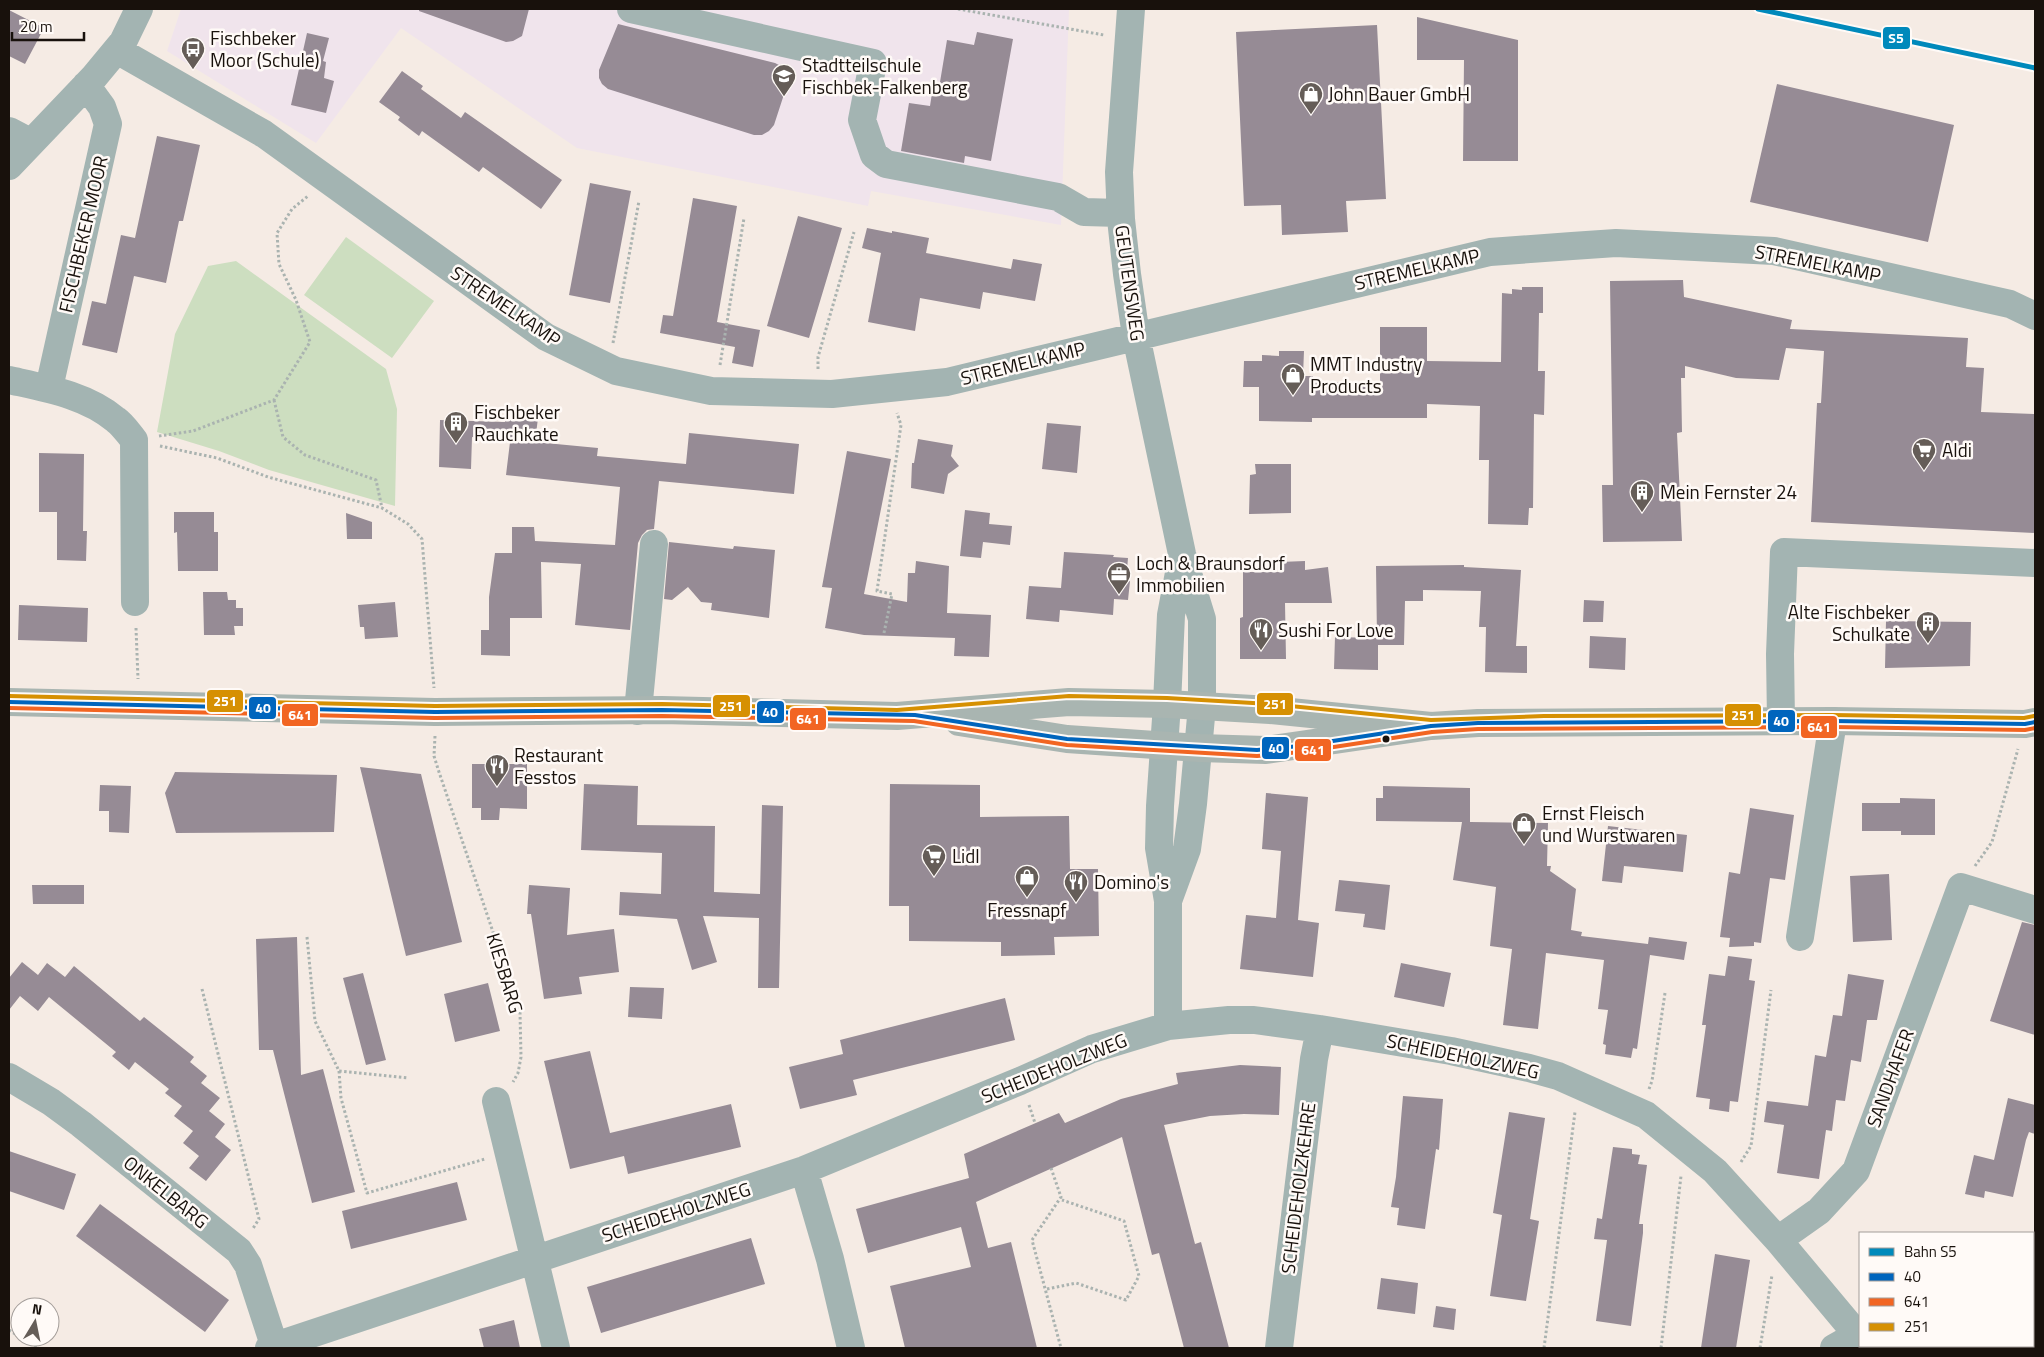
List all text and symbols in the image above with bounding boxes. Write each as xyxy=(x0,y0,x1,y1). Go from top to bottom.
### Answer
scale bar xyxy=(12,10,85,42)
text: 20 m xyxy=(20,15,53,38)
place label: Fischbeker Moor (Schule) xyxy=(210,23,319,74)
line badge: S5 xyxy=(1882,26,1911,50)
text: S5 xyxy=(1888,27,1904,48)
bus stop icon: Fischbeker Moor (Schule) xyxy=(180,36,206,70)
place label: Stadtteilschule Fischbek-Falkenberg xyxy=(802,50,968,101)
school or university icon: Stadtteilschule Fischbek-Falkenberg xyxy=(771,63,797,97)
place label: John Bauer GmbH xyxy=(1328,79,1470,108)
shop icon: John Bauer GmbH xyxy=(1298,81,1324,115)
street label: FISCHBEKER MOOR xyxy=(50,153,115,315)
street label: GEUTENSWEG xyxy=(1108,223,1153,343)
street label: STREMELKAMP xyxy=(1753,236,1883,289)
street label: STREMELKAMP xyxy=(1352,240,1482,297)
street label: STREMELKAMP xyxy=(445,258,567,353)
street label: STREMELKAMP xyxy=(958,333,1088,392)
place label: MMT Industry Products xyxy=(1310,349,1422,400)
shop icon: MMT Industry Products xyxy=(1280,362,1306,396)
place label: Fischbeker Rauchkate xyxy=(474,397,561,448)
building icon: Fischbeker Rauchkate xyxy=(443,410,469,444)
place label: Aldi xyxy=(1942,435,1972,464)
supermarket icon: Aldi xyxy=(1911,437,1937,471)
place label: Mein Fernster 24 xyxy=(1660,477,1797,506)
building icon: Mein Fernster 24 xyxy=(1629,479,1655,513)
place label: Loch & Braunsdorf Immobilien xyxy=(1136,548,1286,599)
office icon: Loch & Braunsdorf Immobilien xyxy=(1106,561,1132,595)
place label: Alte Fischbeker Schulkate xyxy=(1788,597,1910,648)
building icon: Alte Fischbeker Schulkate xyxy=(1915,610,1941,644)
place label: Sushi For Love xyxy=(1278,615,1394,644)
restaurant icon: Sushi For Love xyxy=(1248,617,1274,651)
line badge: 251 xyxy=(206,689,244,713)
text: 251 xyxy=(213,690,237,711)
line badge: 251 xyxy=(1256,692,1294,716)
text: 251 xyxy=(1263,693,1287,714)
line badge: 251 xyxy=(712,694,751,718)
text: 251 xyxy=(719,695,743,716)
line badge: 40 xyxy=(248,696,277,720)
text: 40 xyxy=(255,697,271,718)
line badge: 40 xyxy=(756,700,785,724)
text: 40 xyxy=(762,701,778,722)
line badge: 641 xyxy=(281,703,319,727)
line badge: 251 xyxy=(1724,703,1762,727)
text: 641 xyxy=(288,704,312,725)
text: 251 xyxy=(1731,704,1755,725)
line badge: 641 xyxy=(789,707,827,731)
text: 641 xyxy=(796,708,820,729)
line badge: 40 xyxy=(1767,709,1796,733)
text: 40 xyxy=(1773,710,1789,731)
line badge: 641 xyxy=(1800,715,1838,739)
text: 641 xyxy=(1807,716,1831,737)
unlabelled marker xyxy=(1381,734,1391,744)
line badge: 40 xyxy=(1261,736,1290,760)
text: 40 xyxy=(1268,737,1284,758)
line badge: 641 xyxy=(1294,738,1332,762)
text: 641 xyxy=(1301,739,1325,760)
place label: Restaurant Fesstos xyxy=(514,740,603,791)
restaurant icon: Restaurant Fesstos xyxy=(484,753,510,787)
place label: Ernst Fleisch und Wurstwaren xyxy=(1542,798,1675,849)
shop icon: Ernst Fleisch und Wurstwaren xyxy=(1511,811,1537,845)
place label: Lidl xyxy=(952,841,980,870)
supermarket icon: Lidl xyxy=(921,843,947,877)
shop icon: Fressnapf xyxy=(1014,864,1040,898)
place label: Domino's xyxy=(1094,867,1169,896)
restaurant icon: Domino's xyxy=(1063,869,1089,903)
place label: Fressnapf xyxy=(987,895,1067,924)
street label: KIESBARG xyxy=(480,929,531,1017)
street label: SCHEIDEHOLZWEG xyxy=(977,1025,1131,1110)
street label: SCHEIDEHOLZWEG xyxy=(1384,1025,1542,1086)
street label: SANDHAFER xyxy=(1858,1025,1921,1131)
street label: SCHEIDEHOLZKEHRE xyxy=(1273,1101,1322,1275)
street label: ONKELBARG xyxy=(118,1148,215,1235)
street label: SCHEIDEHOLZWEG xyxy=(598,1174,754,1249)
legend xyxy=(1859,1232,2034,1347)
text: Bahn S5 xyxy=(1904,1240,1957,1263)
text: 40 xyxy=(1904,1265,1921,1288)
text: 641 xyxy=(1904,1290,1929,1313)
north arrow xyxy=(10,1297,60,1347)
text: N xyxy=(31,1298,44,1320)
text: 251 xyxy=(1904,1315,1929,1338)

